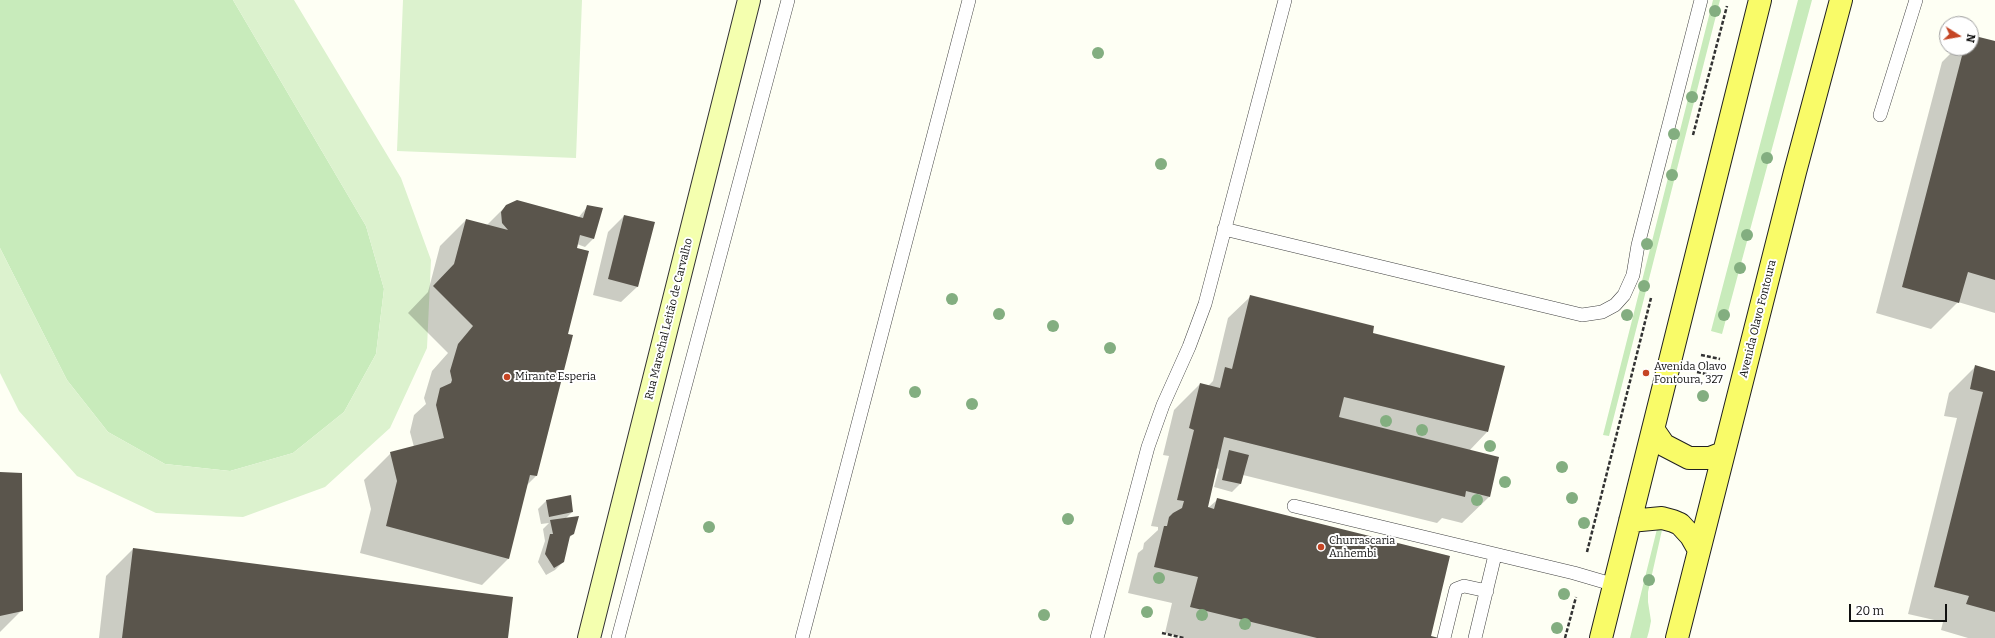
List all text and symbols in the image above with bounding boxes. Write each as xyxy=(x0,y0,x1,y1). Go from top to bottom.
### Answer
north arrow xyxy=(1939,16,1979,56)
text: N xyxy=(1963,33,1977,44)
street label: Rua Marechal Leitão de Carvalho xyxy=(642,237,696,401)
street label: Avenida Olavo Fontoura xyxy=(1737,259,1779,379)
place label: Avenida Olavo Fontoura, 327 xyxy=(1654,360,1727,386)
marker: Avenida Olavo Fontoura, 327 xyxy=(1641,368,1651,378)
place label: Mirante Esperia xyxy=(515,370,596,384)
marker: Mirante Esperia xyxy=(502,372,512,382)
place label: Churrascaria Anhembi xyxy=(1329,534,1395,560)
marker: Churrascaria Anhembi xyxy=(1316,542,1326,552)
scale bar xyxy=(1851,596,1949,622)
text: 20 m xyxy=(1856,604,1884,618)

